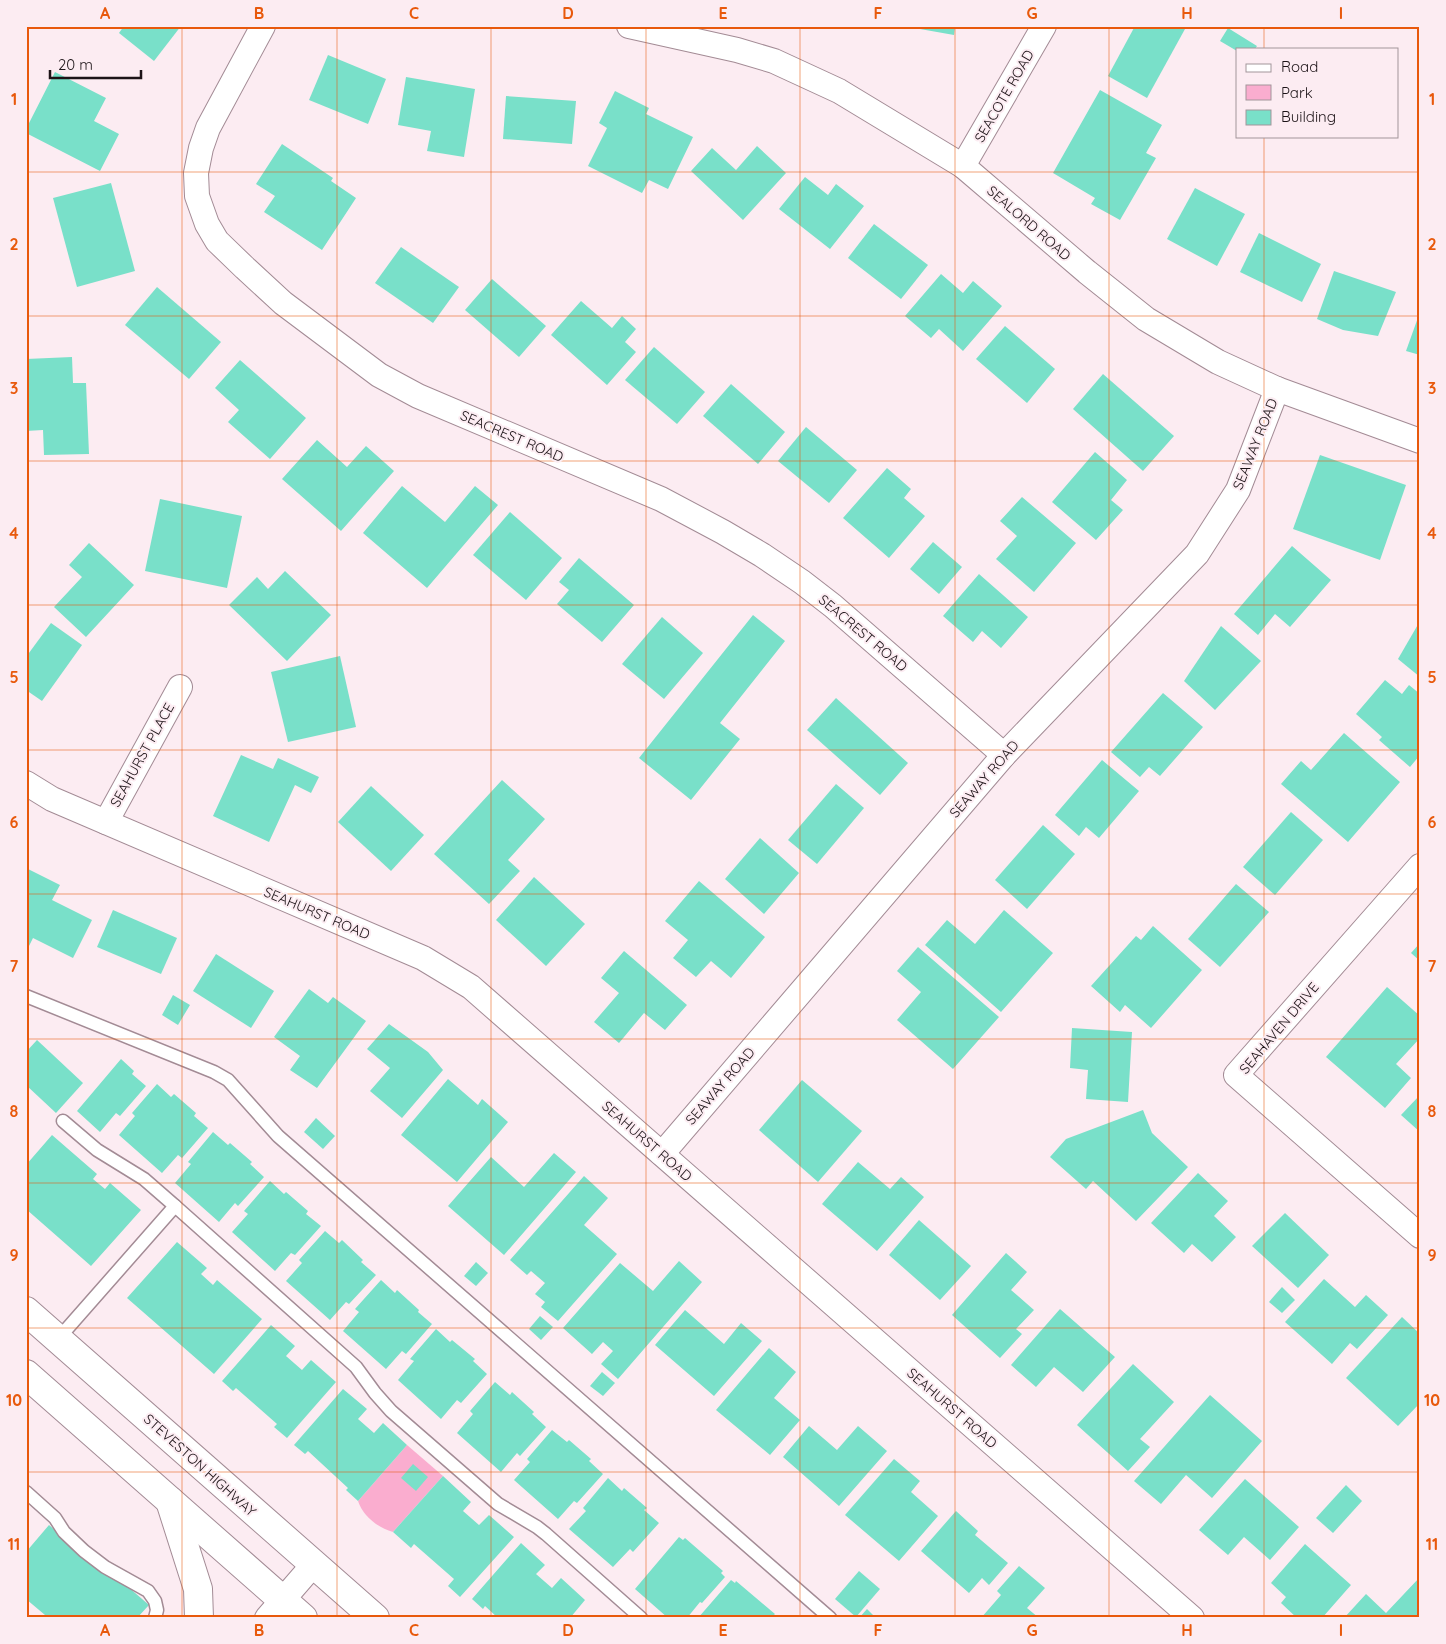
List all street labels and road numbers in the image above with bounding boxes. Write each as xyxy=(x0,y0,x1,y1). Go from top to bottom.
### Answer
street label: SEACOTE ROAD xyxy=(970,47,1038,145)
street label: SEALORD ROAD xyxy=(983,182,1075,264)
street label: SEAWAY ROAD xyxy=(1229,396,1281,492)
street label: SEACREST ROAD xyxy=(458,406,566,466)
street label: SEACREST ROAD xyxy=(815,591,911,675)
street label: SEAHURST PLACE xyxy=(106,700,178,810)
street label: SEAWAY ROAD xyxy=(945,737,1023,821)
street label: SEAHURST ROAD xyxy=(261,883,373,943)
street label: SEAHAVEN DRIVE xyxy=(1235,978,1323,1078)
street label: SEAWAY ROAD xyxy=(681,1044,759,1128)
street label: SEAHURST ROAD xyxy=(598,1097,696,1185)
street label: SEAHURST ROAD xyxy=(903,1364,1001,1452)
street label: STEVESTON HIGHWAY xyxy=(140,1410,260,1520)

